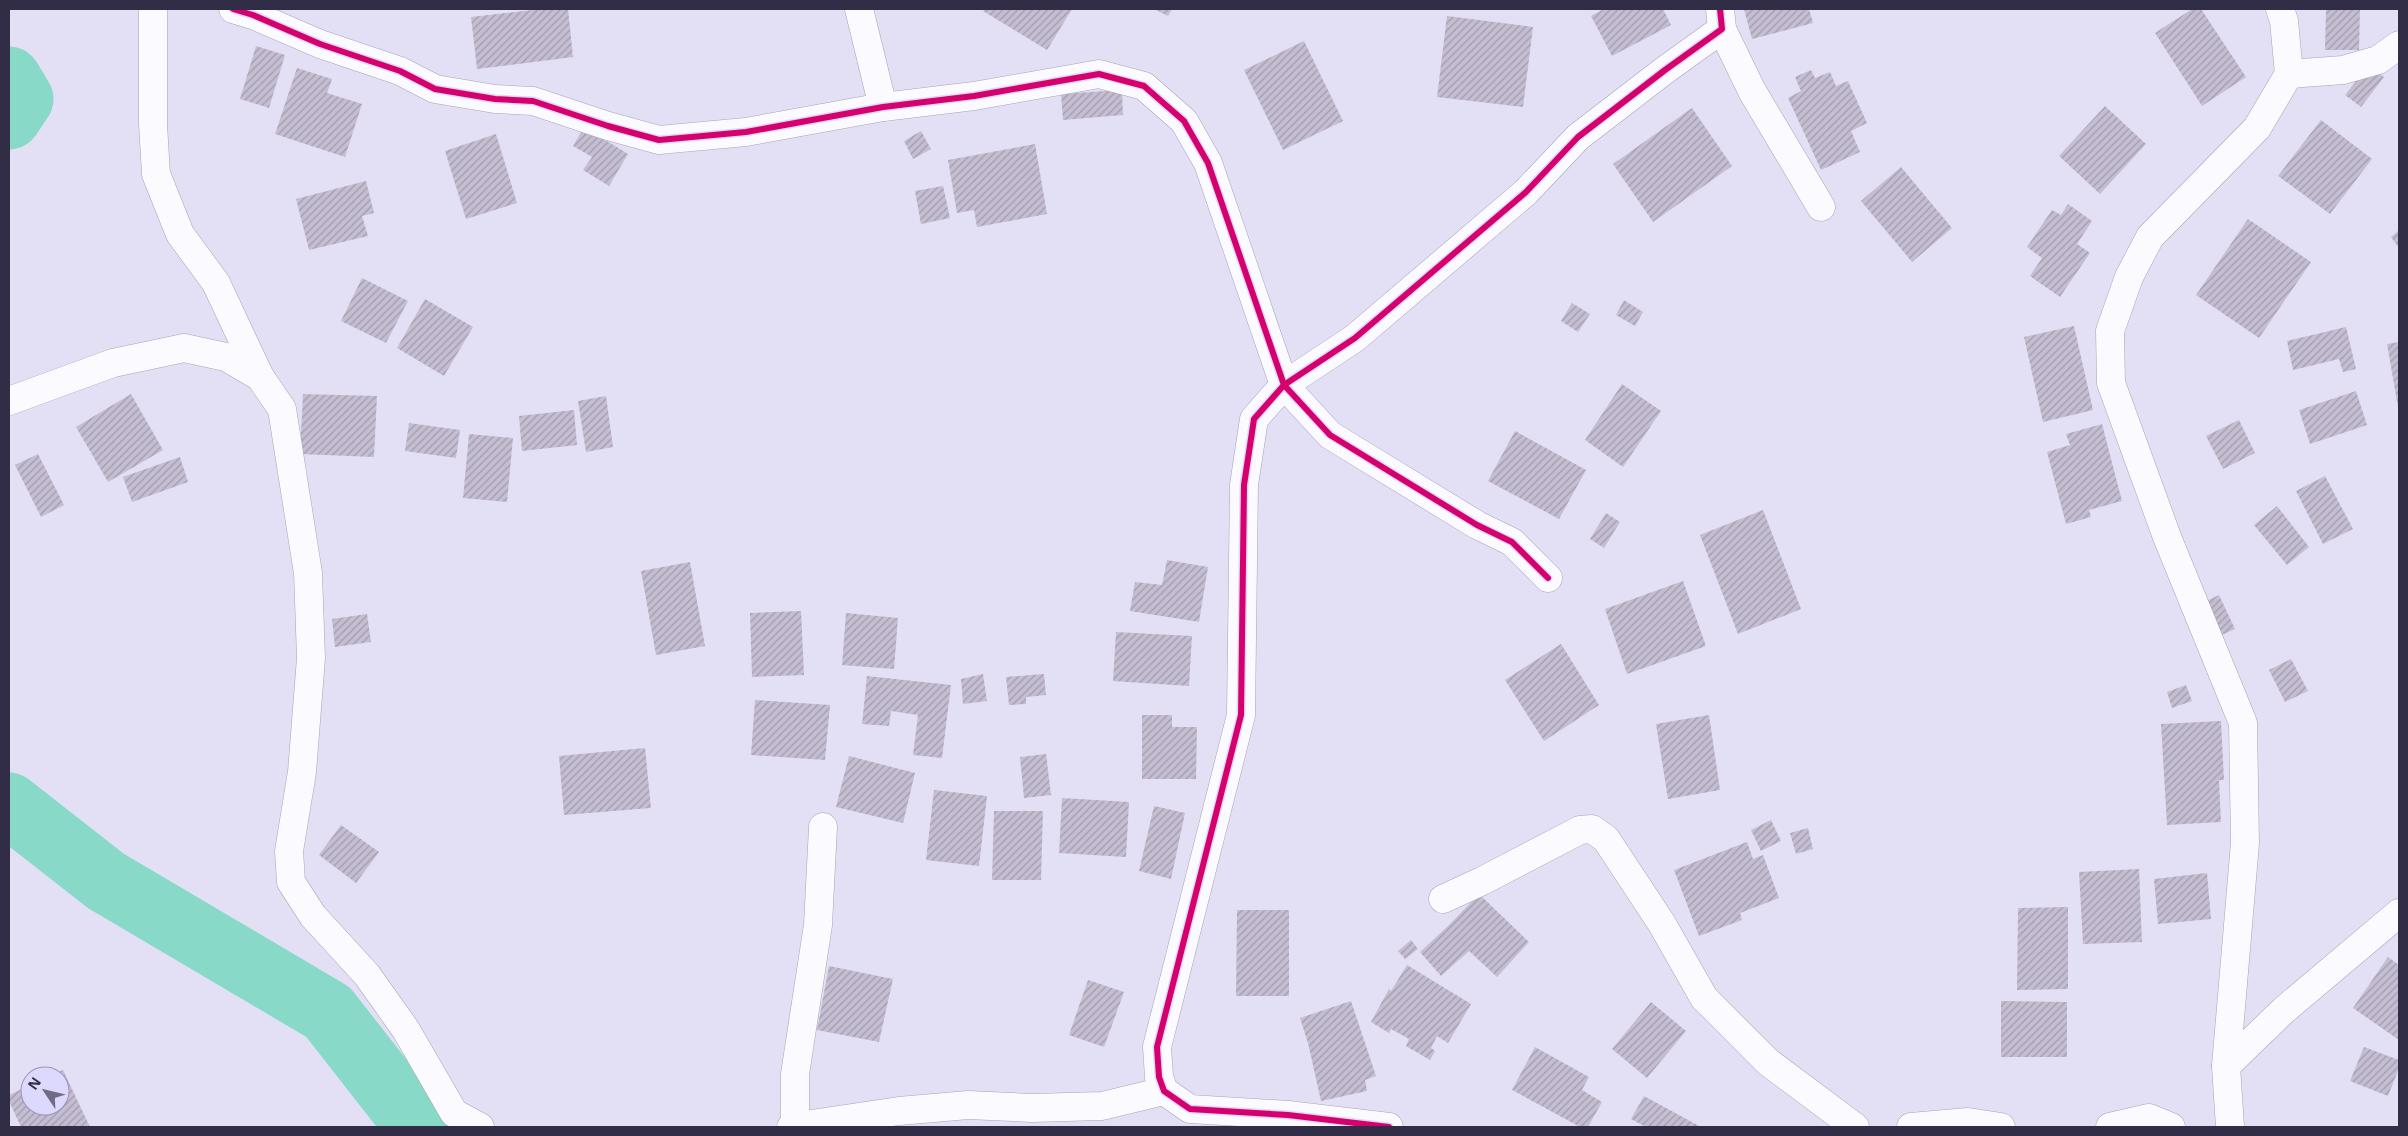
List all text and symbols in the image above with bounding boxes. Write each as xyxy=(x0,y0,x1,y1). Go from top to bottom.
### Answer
north arrow xyxy=(20,1066,70,1116)
text: N xyxy=(23,1073,45,1093)

